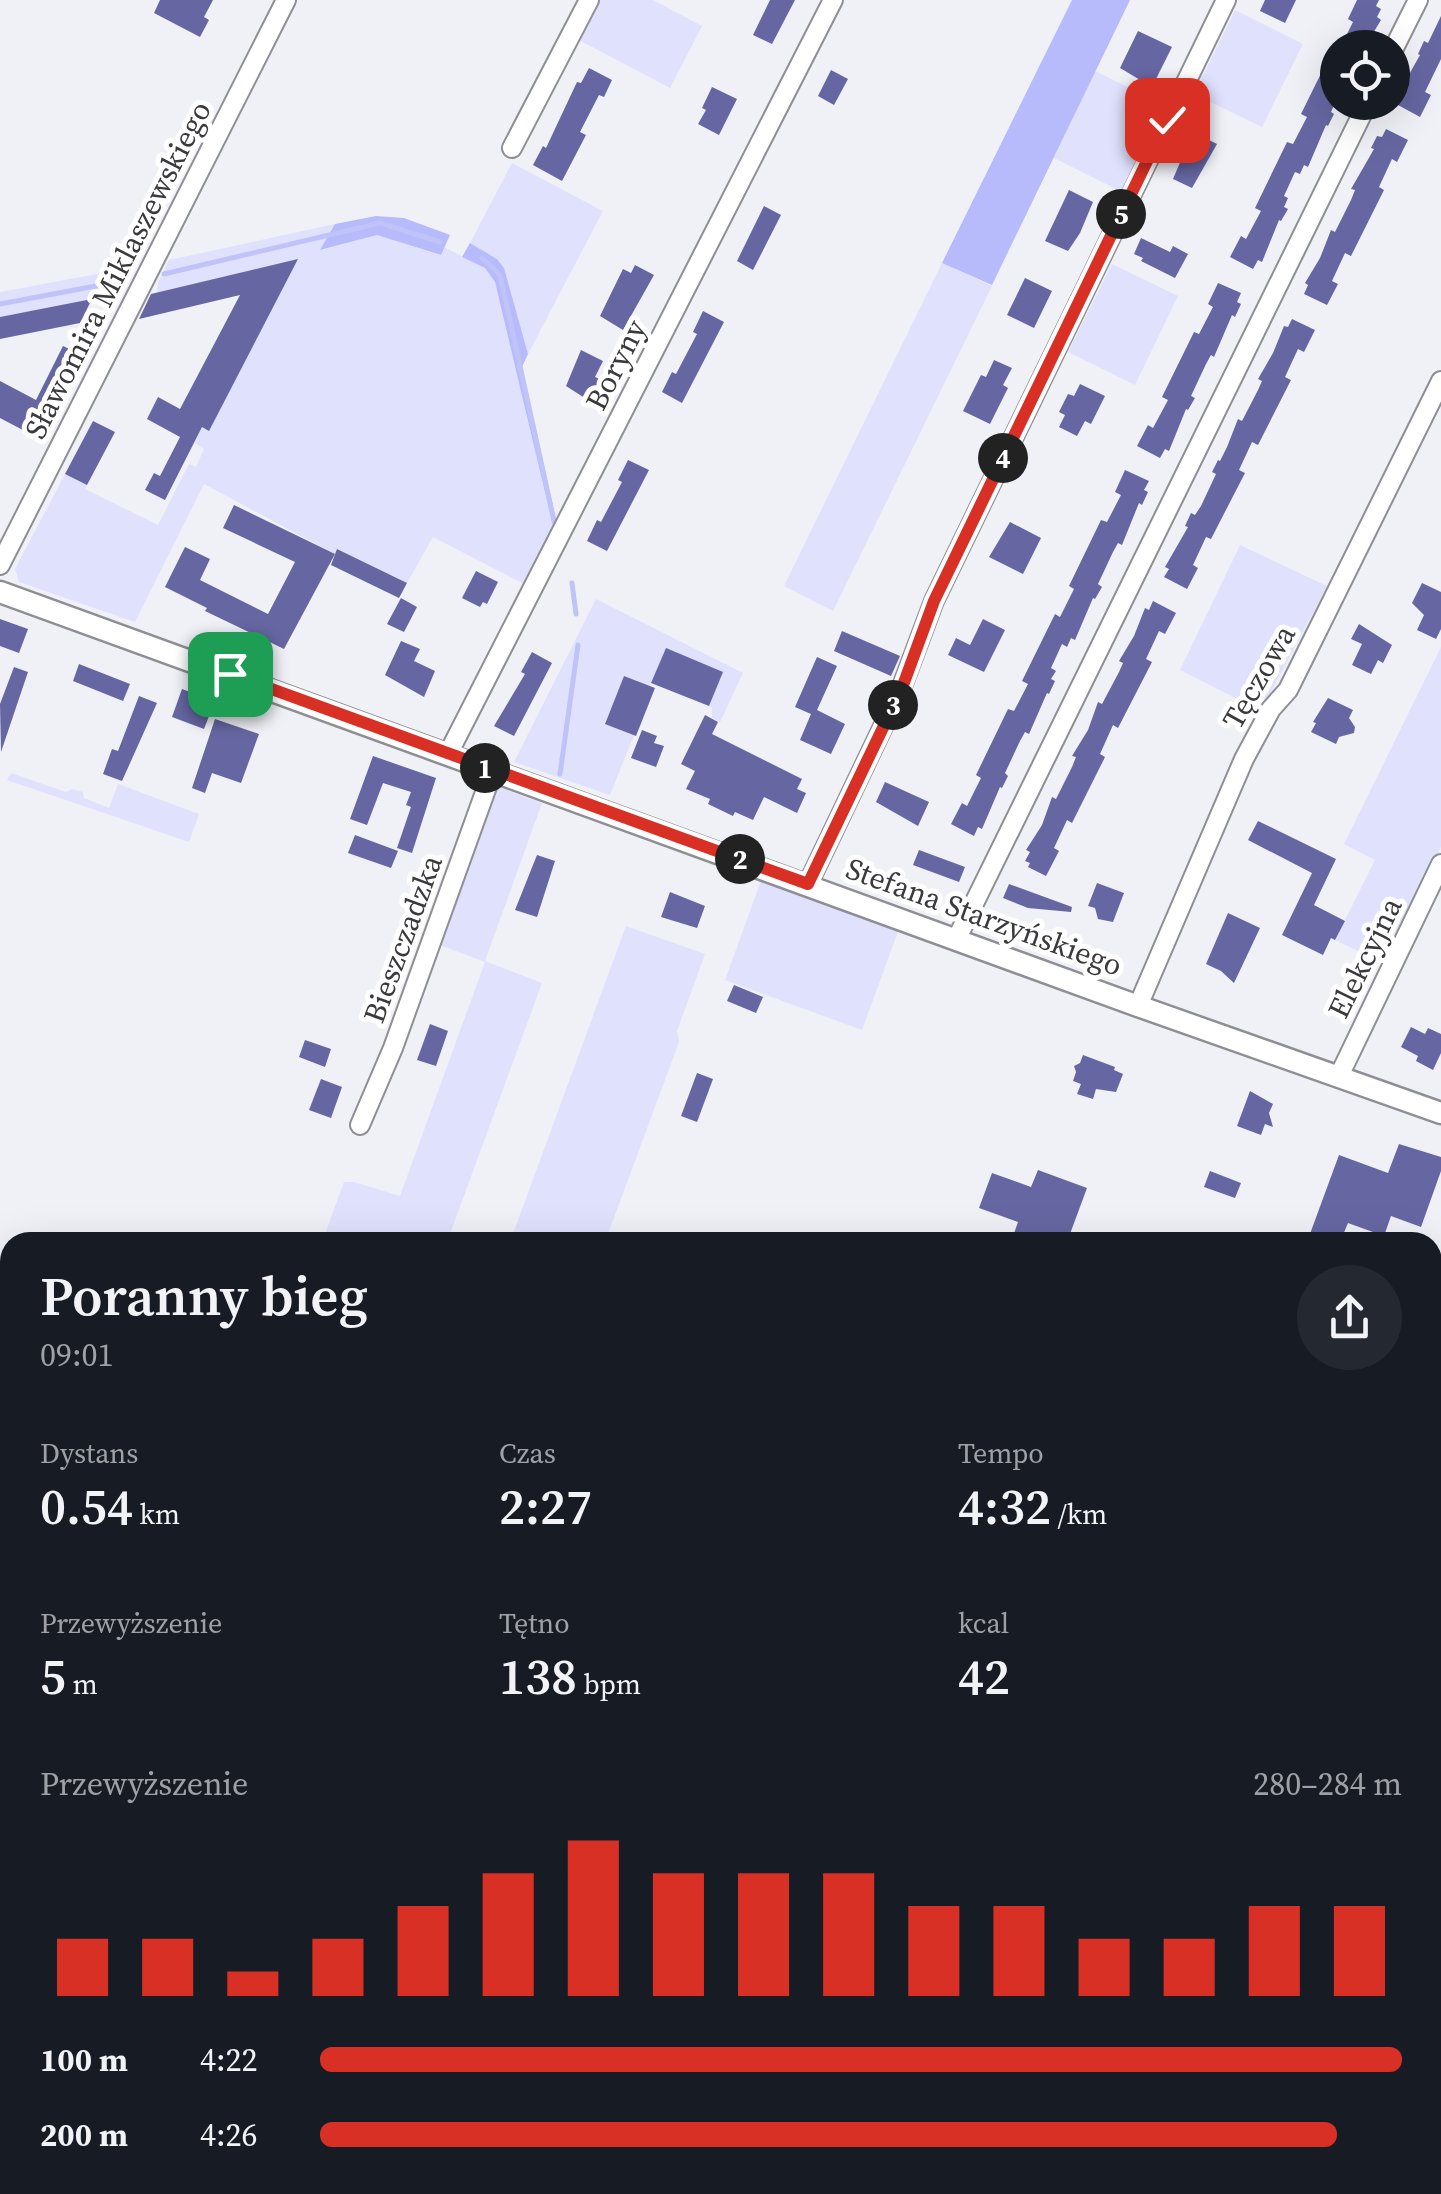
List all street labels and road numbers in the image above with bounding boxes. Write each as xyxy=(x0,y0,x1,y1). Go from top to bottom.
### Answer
street label: Sławomira Miklaszewskiego xyxy=(15,94,221,445)
street label: Boryny xyxy=(575,312,656,417)
street label: Tęczowa xyxy=(1212,617,1305,736)
street label: Stefana Starzyńskiego xyxy=(840,848,1128,986)
street label: Bieszczadzka xyxy=(353,849,452,1028)
street label: Elekcyjna xyxy=(1318,890,1412,1025)

